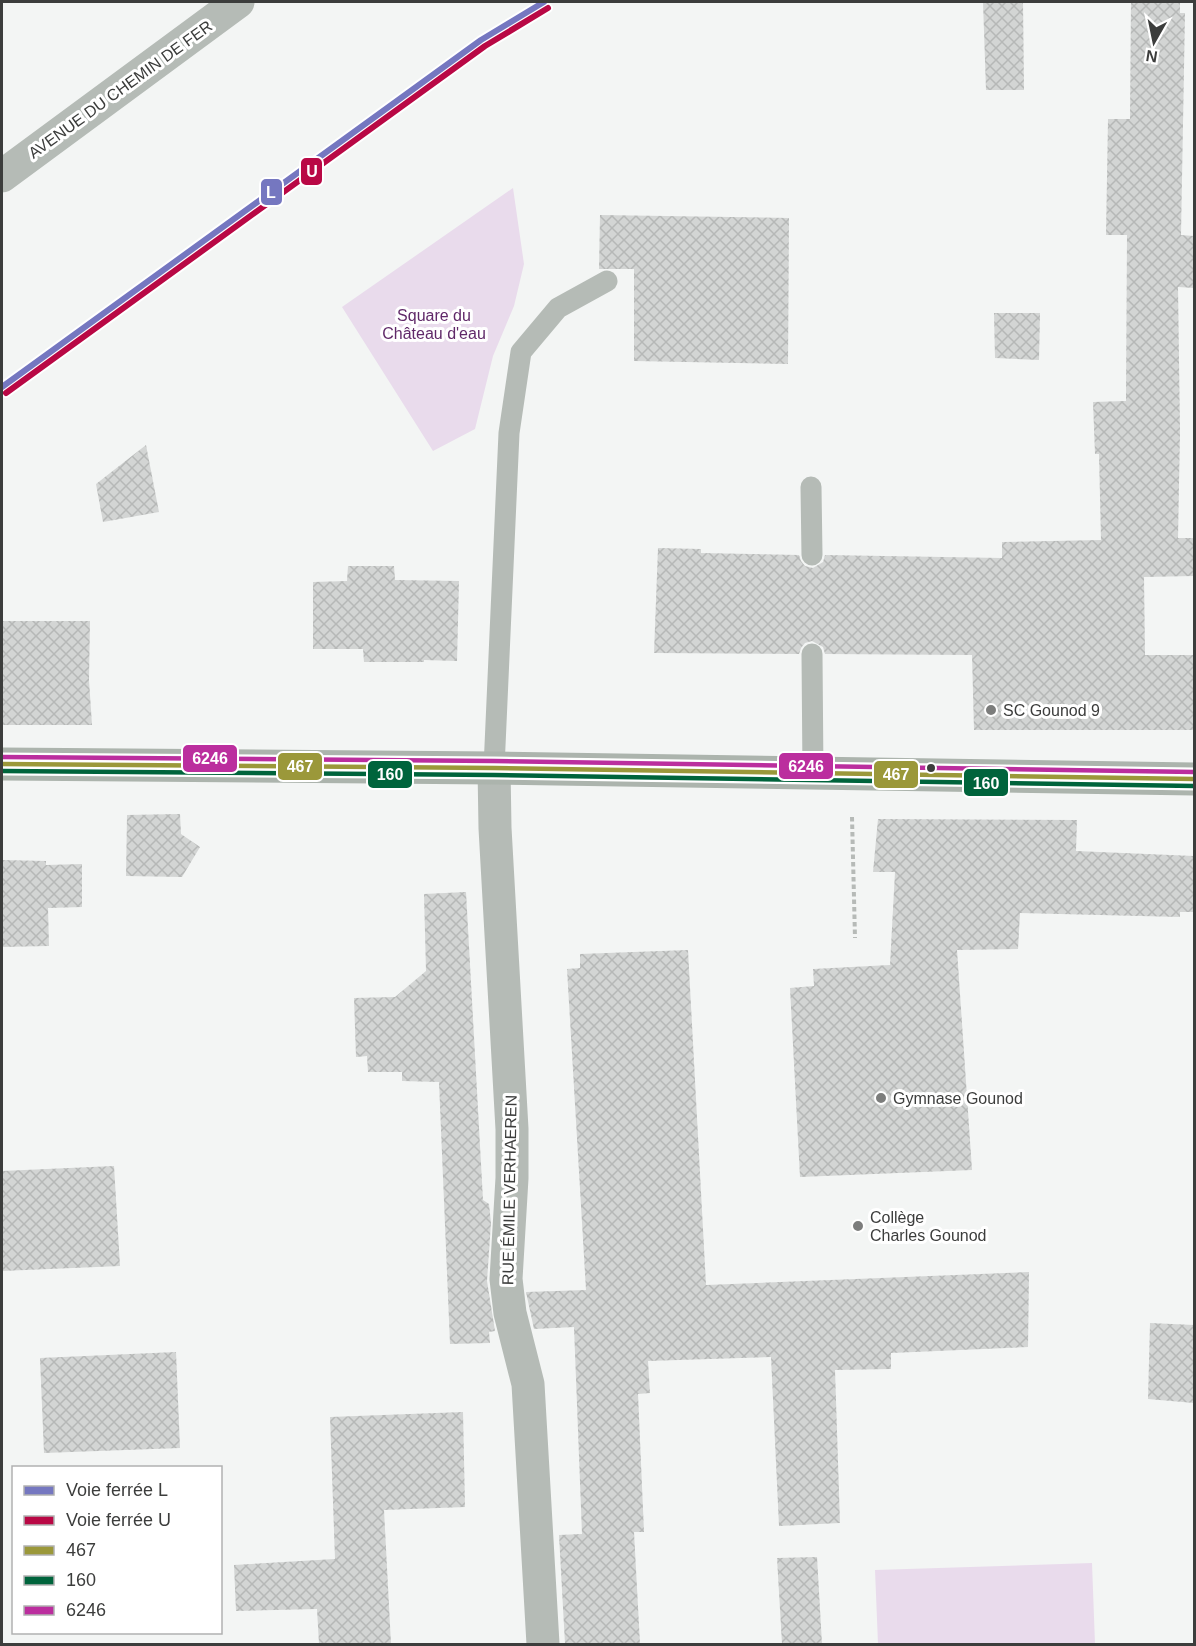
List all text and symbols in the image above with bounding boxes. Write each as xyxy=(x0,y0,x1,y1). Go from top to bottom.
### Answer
north arrow xyxy=(1124,12,1184,72)
street label: AVENUE DU CHEMIN DE FER xyxy=(25,17,215,162)
text: N xyxy=(1145,47,1159,66)
line badge: U xyxy=(300,157,323,186)
text: U xyxy=(306,163,318,180)
line badge: L xyxy=(260,178,283,206)
text: L xyxy=(266,184,276,201)
park label: Square du Château d'eau xyxy=(382,307,486,342)
place label: SC Gounod 9 xyxy=(1003,702,1100,719)
marker: SC Gounod 9 xyxy=(984,703,998,717)
line badge: 6246 xyxy=(182,744,238,773)
text: 6246 xyxy=(192,750,228,767)
line badge: 467 xyxy=(277,752,323,781)
line badge: 6246 xyxy=(778,752,834,780)
text: 467 xyxy=(287,758,313,775)
text: 6246 xyxy=(788,758,824,775)
line badge: 160 xyxy=(367,760,413,789)
line badge: 467 xyxy=(873,760,919,789)
unlabelled marker xyxy=(925,762,937,774)
text: 160 xyxy=(377,766,403,783)
text: 467 xyxy=(883,766,909,783)
line badge: 160 xyxy=(963,768,1009,797)
text: 160 xyxy=(973,775,999,792)
place label: Gymnase Gounod xyxy=(893,1090,1023,1107)
marker: Gymnase Gounod xyxy=(874,1091,888,1105)
street label: RUE ÉMILE VERHAEREN xyxy=(498,1095,520,1285)
place label: Collège Charles Gounod xyxy=(870,1209,987,1244)
marker: Collège Charles Gounod xyxy=(851,1219,865,1233)
legend xyxy=(12,1466,222,1634)
text: Voie ferrée L xyxy=(66,1480,168,1500)
text: Voie ferrée U xyxy=(66,1510,171,1530)
text: 467 xyxy=(66,1540,96,1560)
text: 160 xyxy=(66,1570,96,1590)
text: 6246 xyxy=(66,1600,106,1620)

